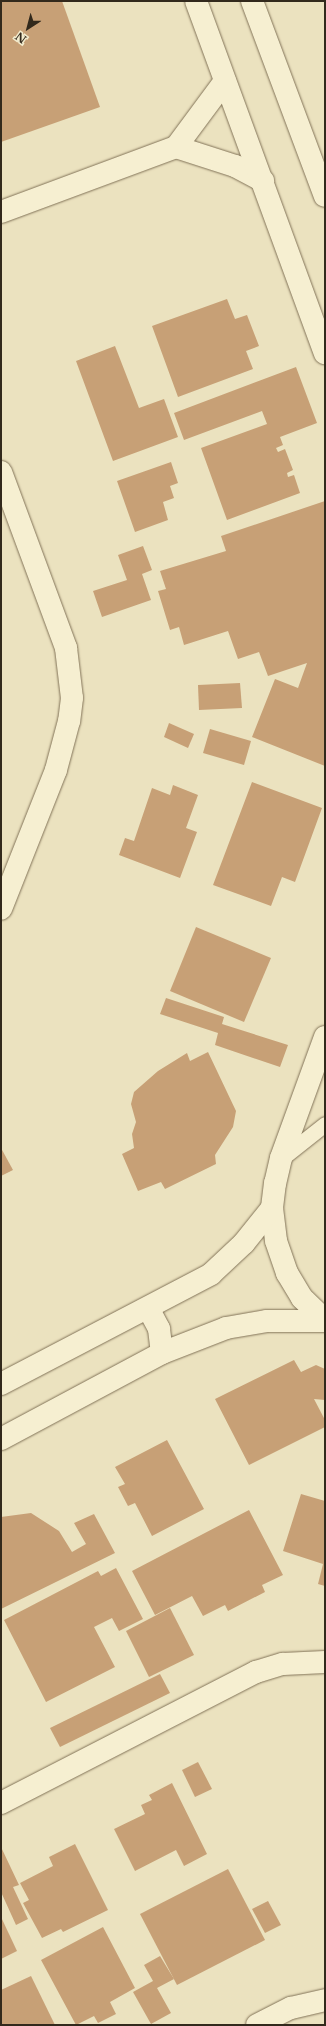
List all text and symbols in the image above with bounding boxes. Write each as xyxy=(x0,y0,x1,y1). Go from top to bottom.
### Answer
north arrow xyxy=(8,8,48,48)
text: N xyxy=(13,29,29,46)

